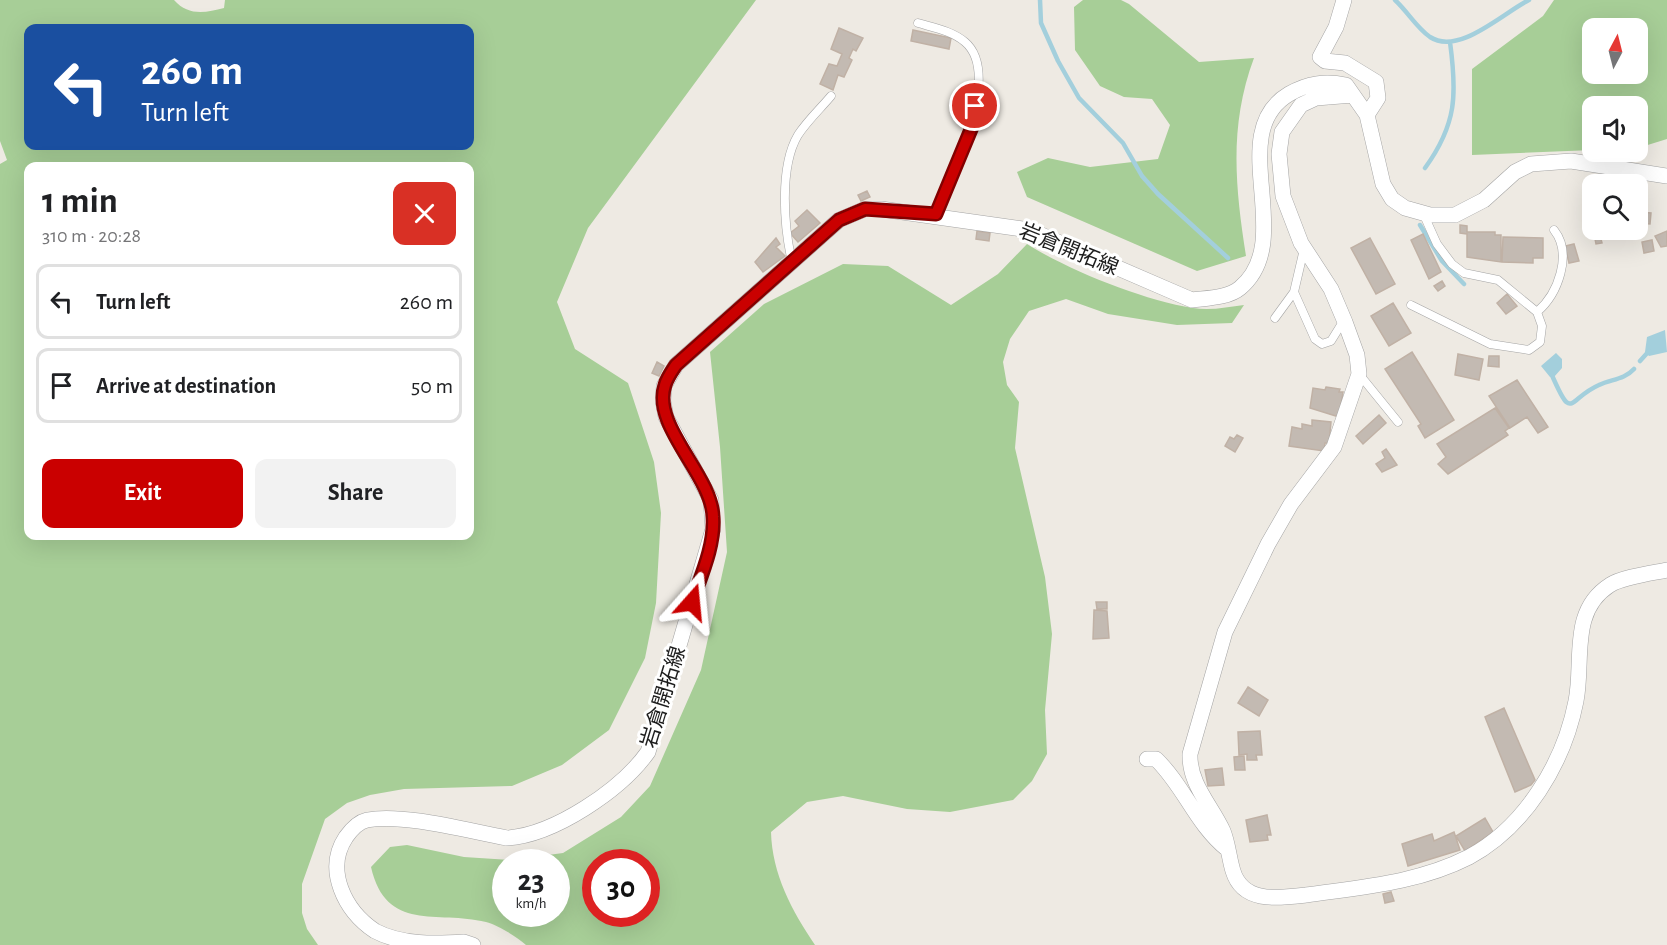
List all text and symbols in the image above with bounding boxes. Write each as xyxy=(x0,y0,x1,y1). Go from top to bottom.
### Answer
north arrow xyxy=(1582,18,1648,84)
map controls xyxy=(1582,18,1648,240)
icon: left xyxy=(42,48,120,126)
text: 260 m xyxy=(141,50,243,92)
pin xyxy=(949,80,1000,131)
icon: arrive xyxy=(958,89,991,122)
button: sound xyxy=(1582,96,1648,162)
text: Turn left xyxy=(141,99,229,126)
button: search xyxy=(1582,174,1648,240)
button: close xyxy=(393,182,456,245)
text: 1 min xyxy=(42,183,118,219)
street label: 岩倉開拓線 xyxy=(1016,219,1122,279)
text: 310 m · 20:28 xyxy=(42,226,141,246)
icon: left xyxy=(45,285,78,318)
text: Turn left xyxy=(96,291,170,313)
text: 260 m xyxy=(400,291,453,313)
icon: arrive xyxy=(45,369,78,402)
text: Arrive at destination xyxy=(96,375,276,397)
text: 50 m xyxy=(411,375,453,397)
button: Exit xyxy=(42,459,243,528)
button: Share xyxy=(255,459,456,528)
position arrow xyxy=(660,570,724,634)
street label: 岩倉開拓線 xyxy=(637,644,689,750)
speed limit sign: 30 xyxy=(582,849,660,927)
text: 23 xyxy=(517,866,545,896)
text: km/h xyxy=(516,896,546,911)

